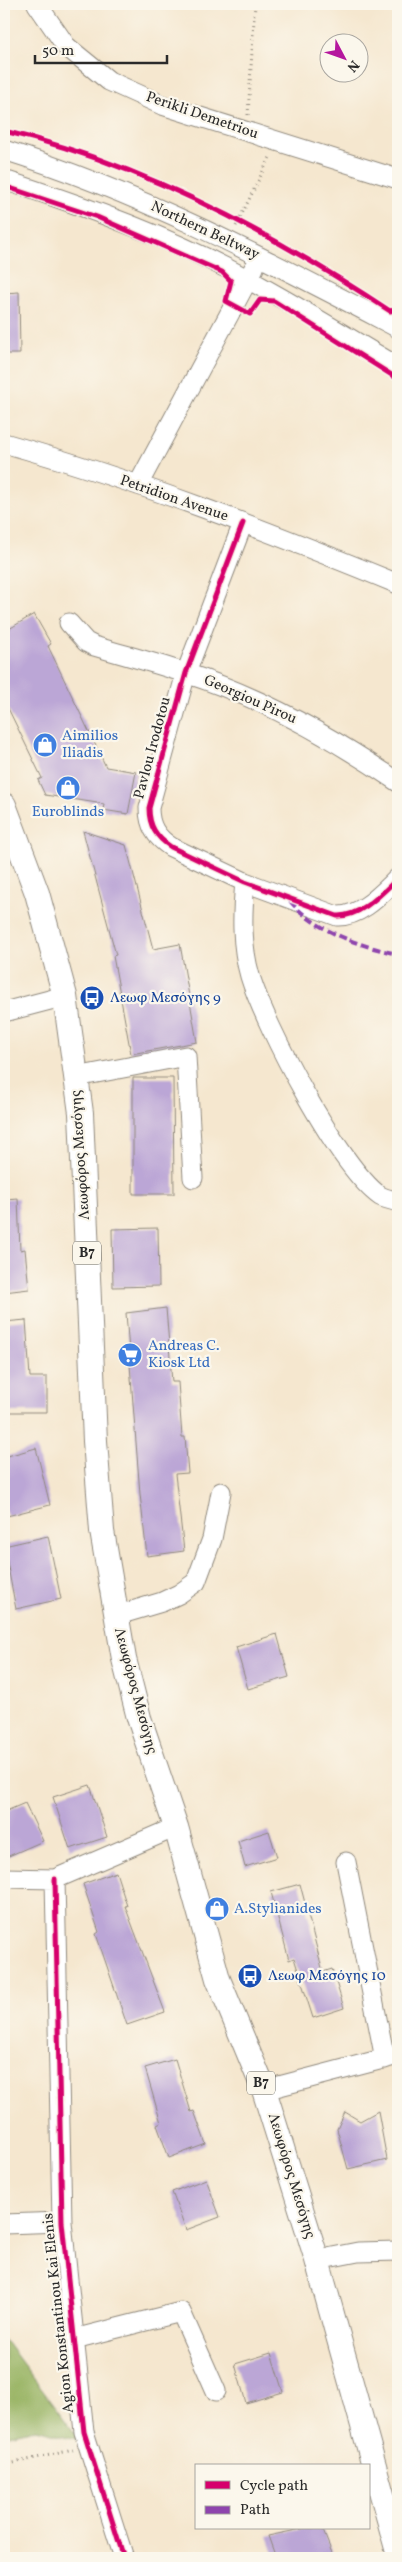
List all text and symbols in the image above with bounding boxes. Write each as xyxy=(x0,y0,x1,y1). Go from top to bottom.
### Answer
scale bar xyxy=(35,32,168,64)
north arrow xyxy=(320,32,370,82)
text: 50 m xyxy=(42,41,74,62)
text: N xyxy=(342,55,363,76)
street label: Perikli Demetriou xyxy=(143,87,261,145)
street label: Northern Beltway xyxy=(147,197,263,265)
street label: Petridion Avenue xyxy=(117,471,231,527)
street label: Georgiou Pirou xyxy=(200,670,300,730)
street label: Pavlou Irodotou xyxy=(129,694,177,802)
place label: Aimilios Iliadis xyxy=(62,726,118,764)
shop icon: Aimilios Iliadis xyxy=(32,732,58,758)
shop icon: Euroblinds xyxy=(55,775,81,801)
place label: Euroblinds xyxy=(32,802,104,823)
bus stop icon: Λεωφ Μεσόγης 9 xyxy=(79,985,105,1011)
place label: Λεωφ Μεσόγης 9 xyxy=(110,988,221,1009)
street label: Λεωφόρος Μεσόγης xyxy=(66,1089,96,1221)
road number: B7 xyxy=(73,1242,101,1264)
place label: Andreas C. Kiosk Ltd xyxy=(148,1336,220,1374)
supermarket icon: Andreas C. Kiosk Ltd xyxy=(117,1342,143,1368)
street label: Λεωφόρος Μεσόγης xyxy=(108,1625,162,1757)
shop icon: A.Stylianides xyxy=(204,1896,230,1922)
place label: A.Stylianides xyxy=(234,1899,322,1920)
bus stop icon: Λεωφ Μεσόγης 10 xyxy=(237,1963,263,1989)
place label: Λεωφ Μεσόγης 10 xyxy=(268,1966,386,1987)
road number: B7 xyxy=(247,2072,275,2094)
street label: Λεωφόρος Μεσόγης xyxy=(262,2111,320,2242)
street label: Agion Konstantinou Kai Elenis xyxy=(38,2212,80,2414)
legend xyxy=(195,2464,370,2530)
text: Cycle path xyxy=(240,2476,308,2497)
text: Path xyxy=(240,2500,270,2521)

